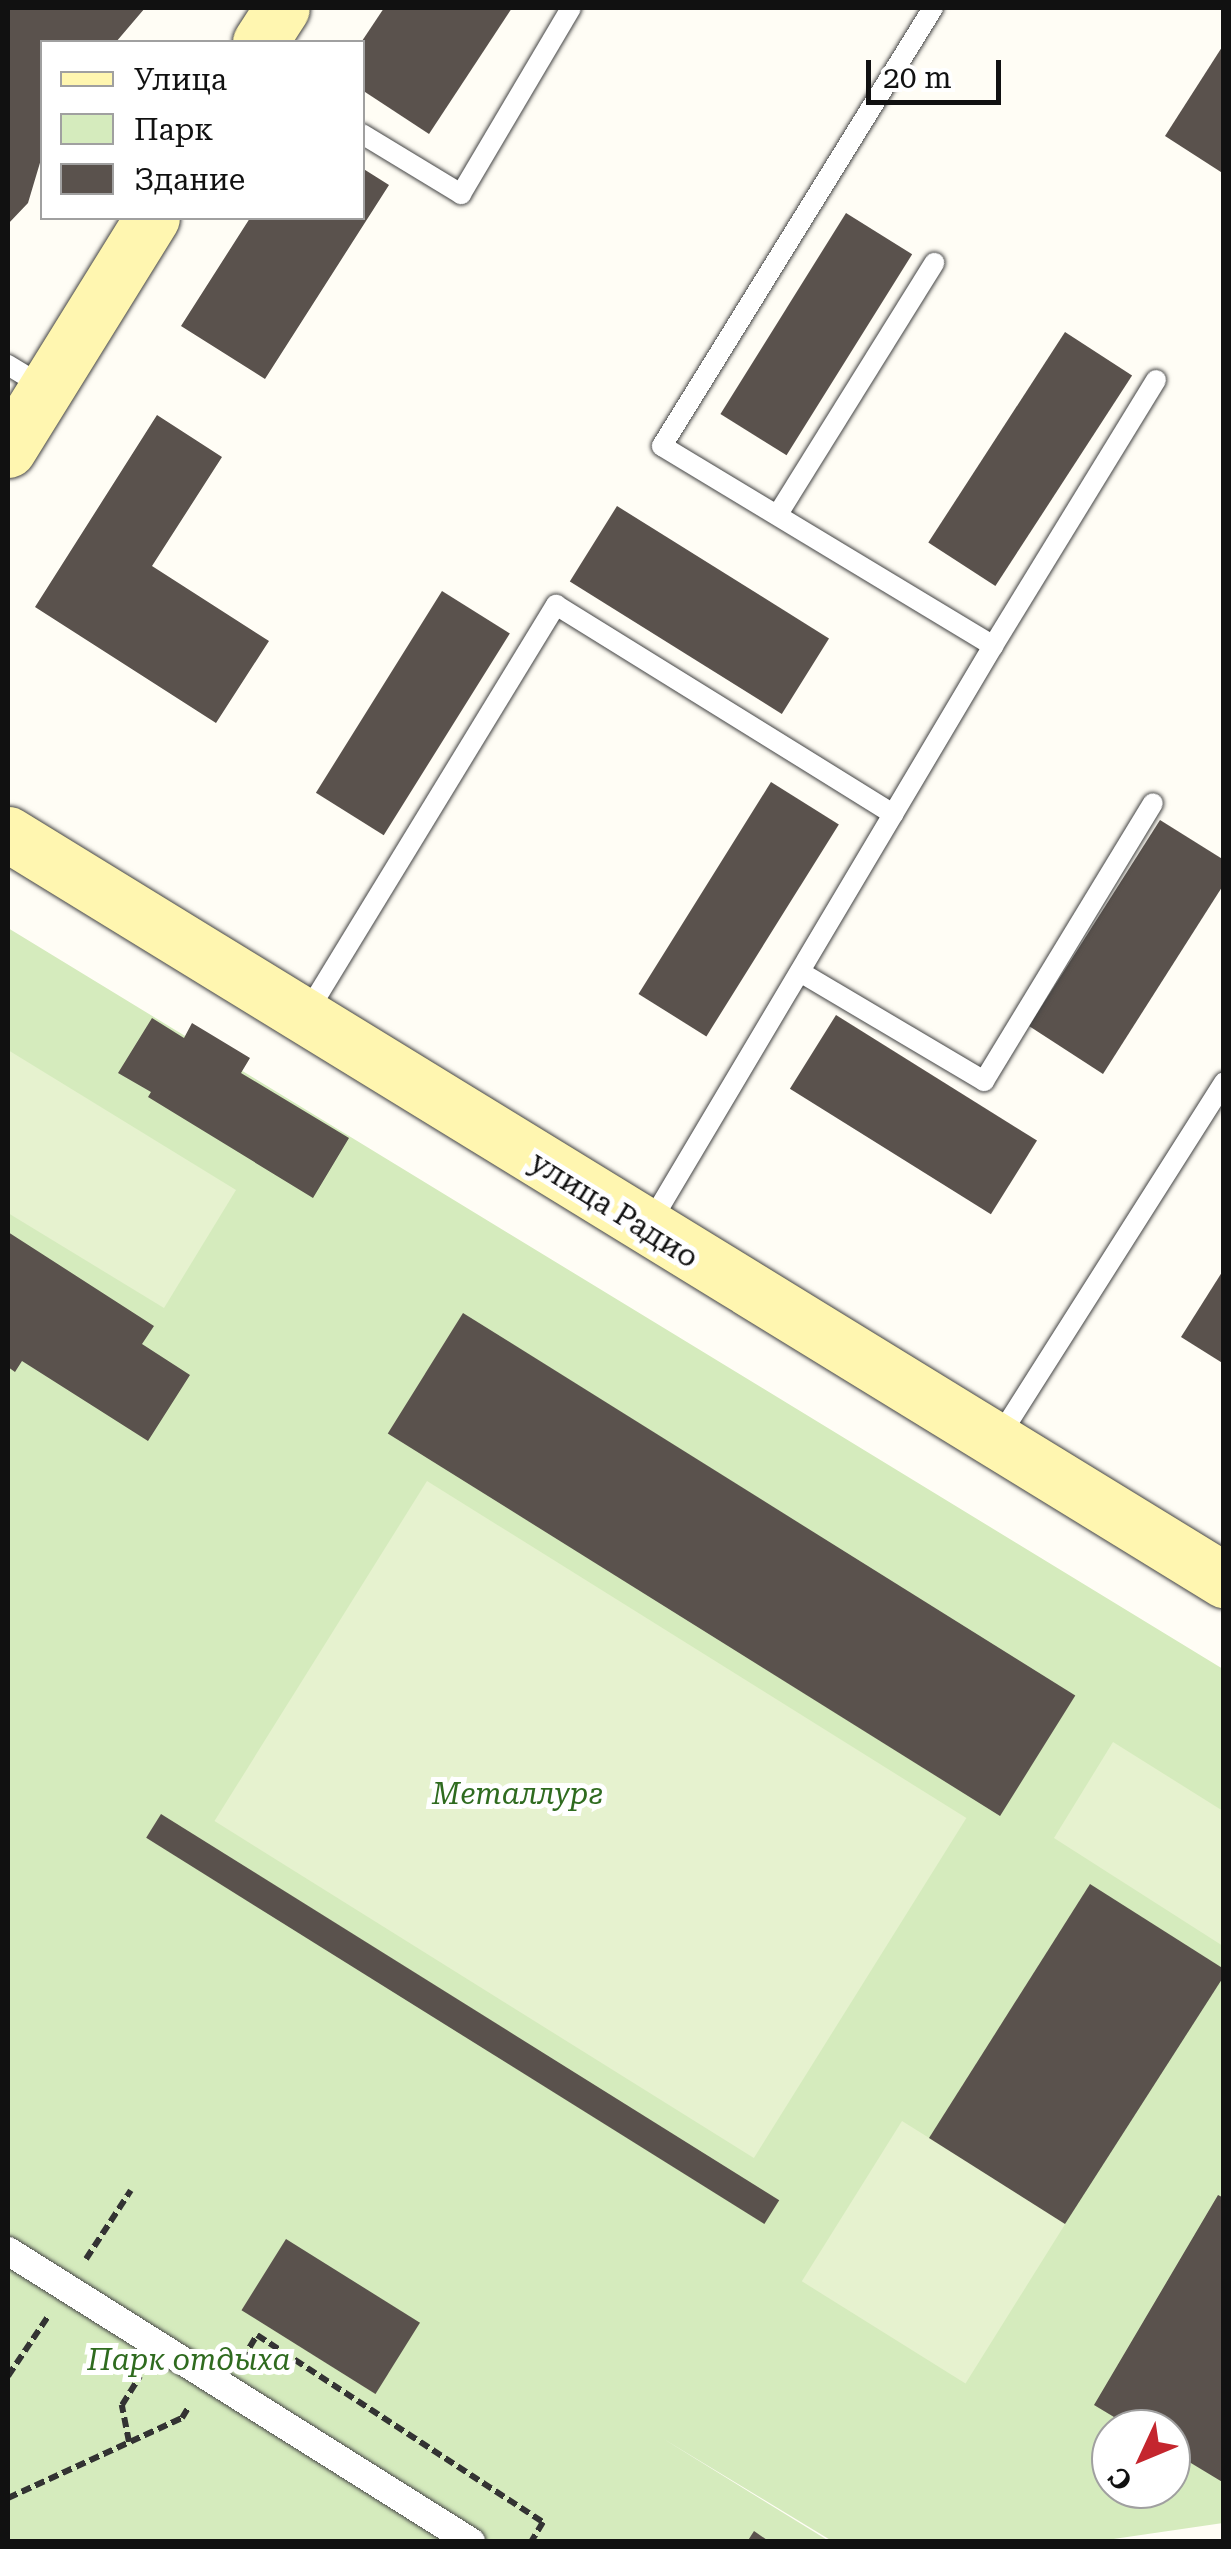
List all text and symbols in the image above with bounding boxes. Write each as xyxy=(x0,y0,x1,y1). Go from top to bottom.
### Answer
legend xyxy=(40,40,365,220)
scale bar xyxy=(871,40,1006,102)
text: 20 m xyxy=(883,60,952,95)
text: Улица xyxy=(134,62,227,97)
text: Парк xyxy=(134,112,213,147)
text: Здание xyxy=(134,162,245,197)
street label: улица Радио xyxy=(523,1144,705,1276)
park label: Металлург xyxy=(432,1776,604,1812)
park label: Парк отдыха xyxy=(87,2342,291,2378)
north arrow xyxy=(1091,2409,1191,2509)
text: С xyxy=(1102,2460,1139,2497)

